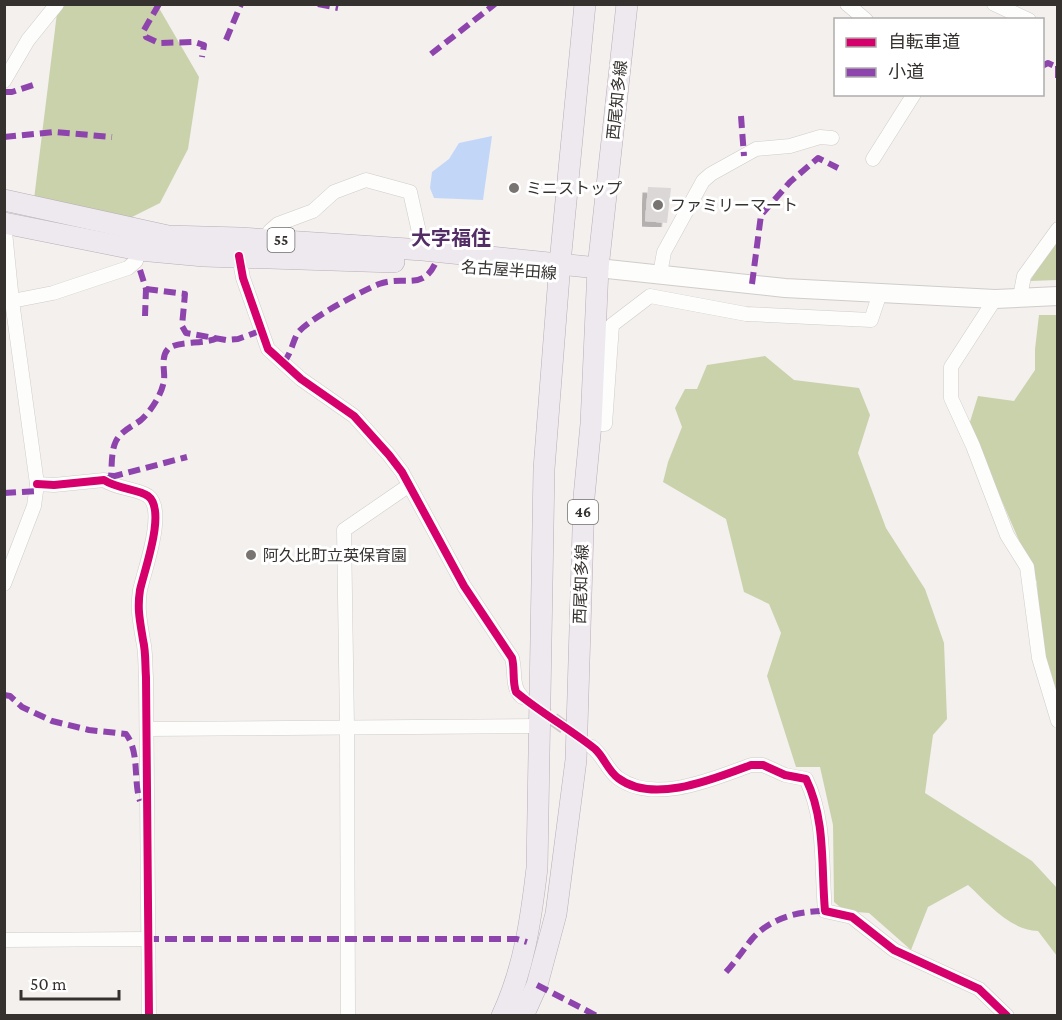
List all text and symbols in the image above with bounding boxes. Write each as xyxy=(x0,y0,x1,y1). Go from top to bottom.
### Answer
legend xyxy=(834,18,1044,96)
text: 自転車道 xyxy=(888,32,960,52)
street label: 西尾知多線 xyxy=(604,59,630,141)
text: 小道 xyxy=(888,62,924,82)
place label: ミニストップ xyxy=(526,180,622,197)
marker: ミニストップ xyxy=(507,181,521,195)
place label: ファミリーマート xyxy=(670,197,798,214)
marker: ファミリーマート xyxy=(651,198,665,212)
district label: 大字福住 xyxy=(411,227,491,249)
road number: 55 xyxy=(268,228,294,252)
street label: 名古屋半田線 xyxy=(461,258,557,282)
road number: 46 xyxy=(568,500,598,524)
street label: 西尾知多線 xyxy=(571,544,591,624)
place label: 阿久比町立英保育園 xyxy=(263,547,407,564)
marker: 阿久比町立英保育園 xyxy=(244,548,258,562)
scale bar xyxy=(21,963,118,1001)
text: 50 m xyxy=(30,974,67,994)

